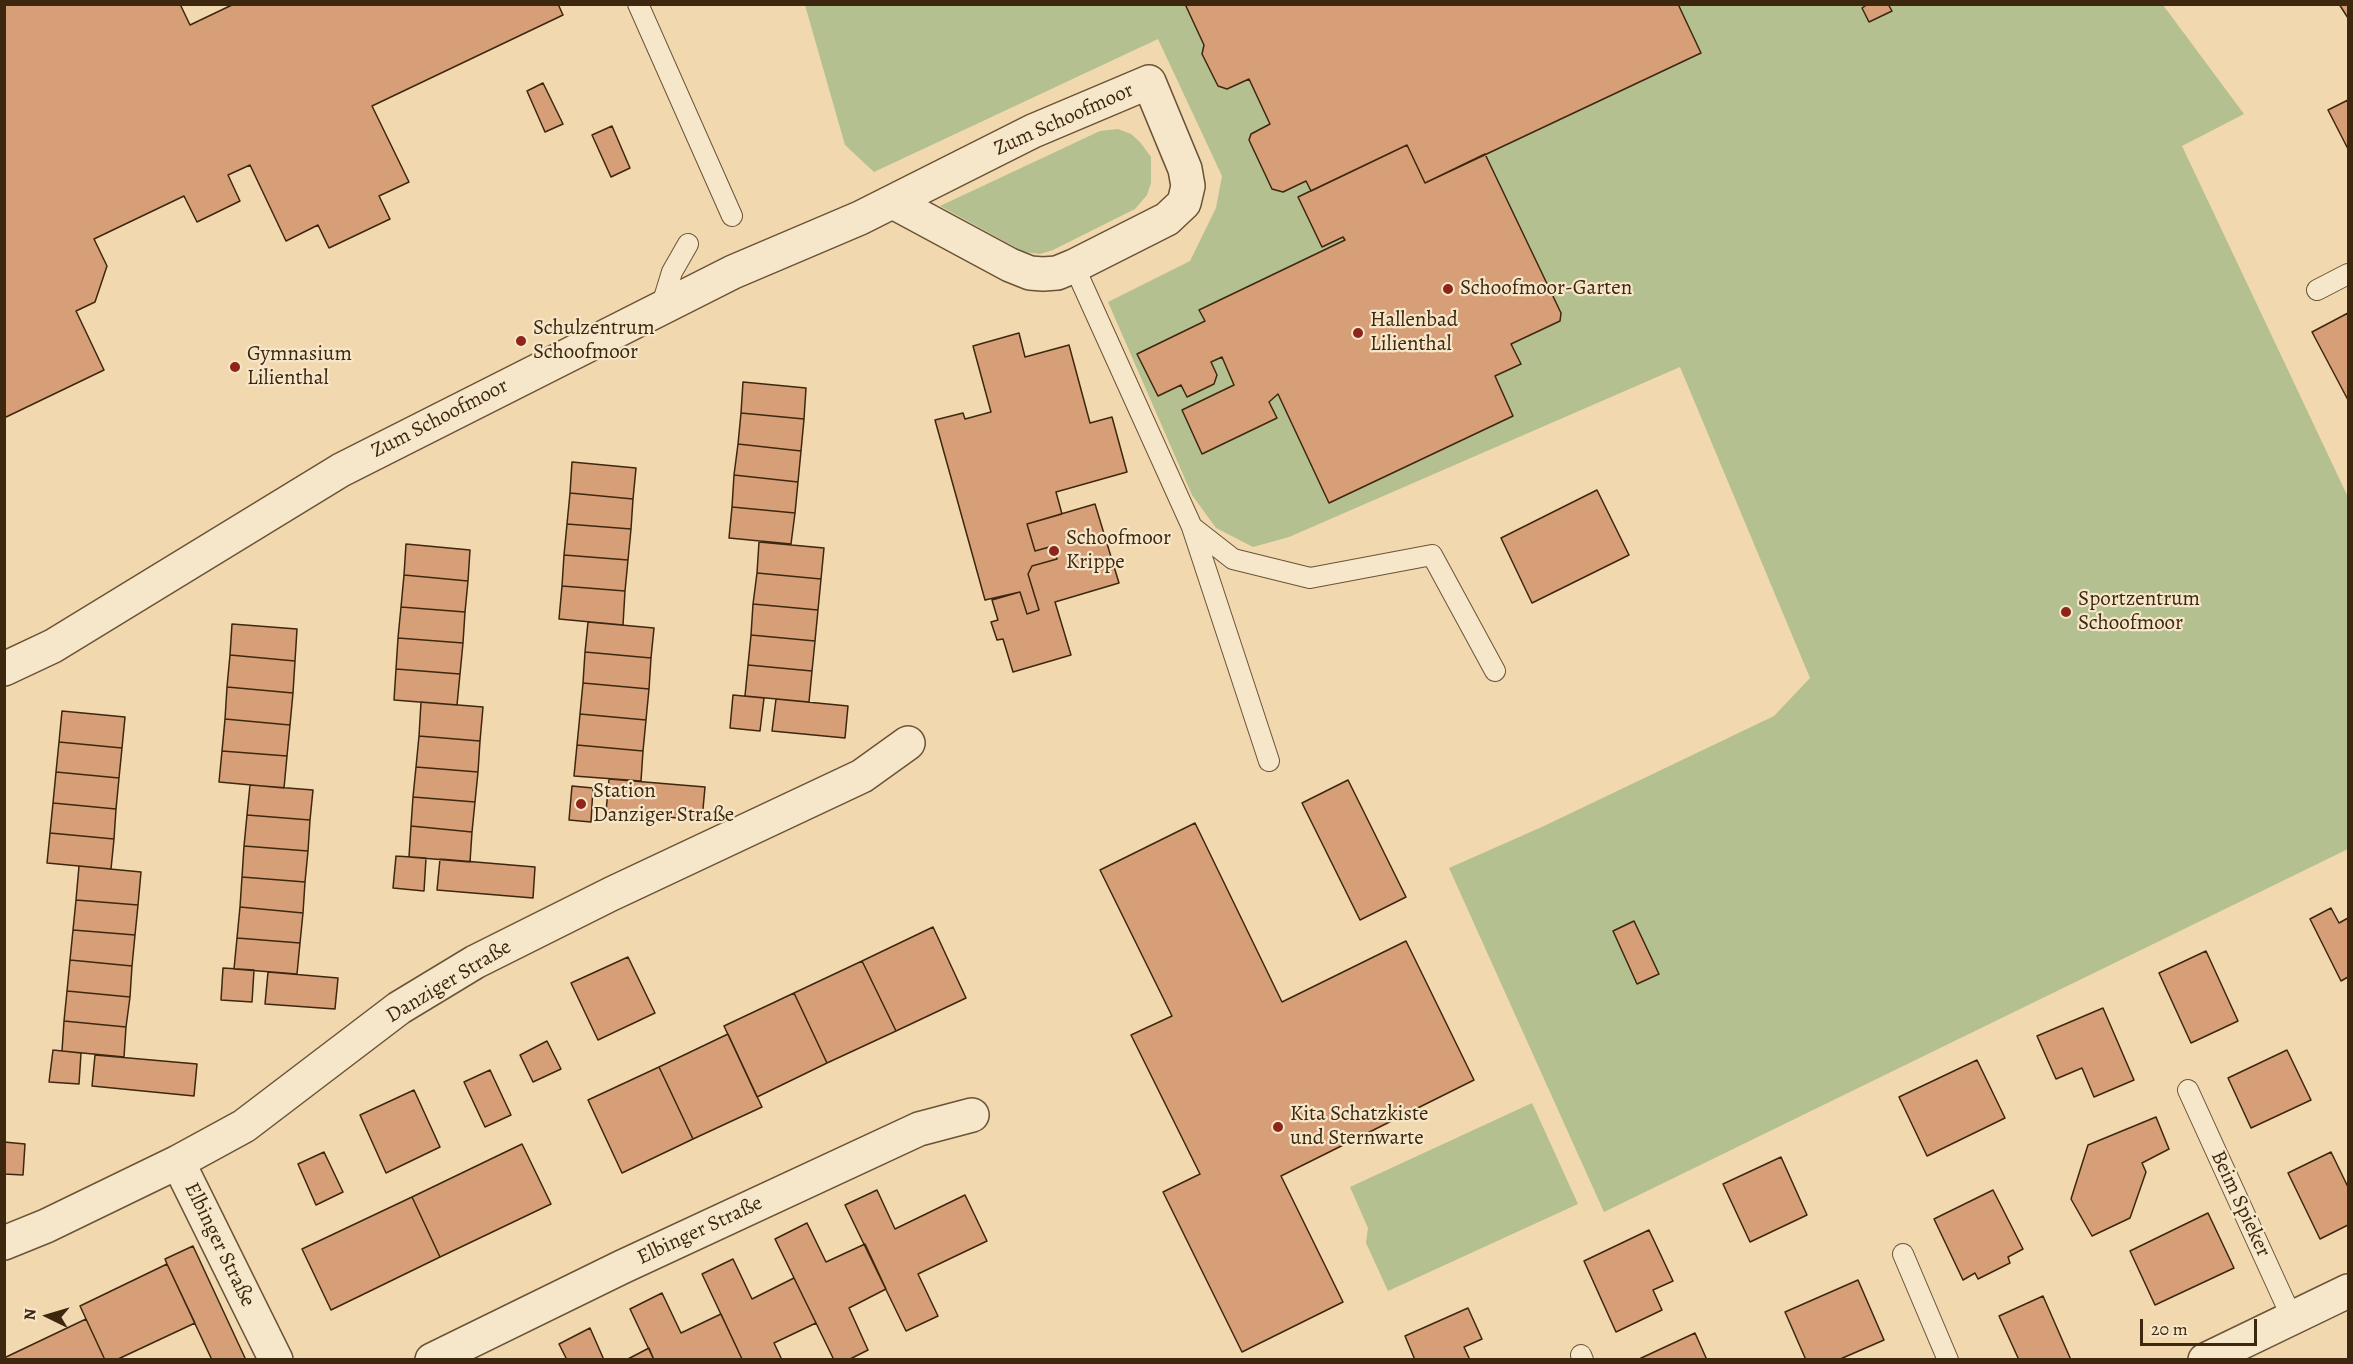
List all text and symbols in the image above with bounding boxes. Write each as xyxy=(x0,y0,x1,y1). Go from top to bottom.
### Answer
street label: Zum Schoofmoor xyxy=(990,78,1138,162)
place label: Schoofmoor-Garten xyxy=(1460,276,1632,302)
marker: Schoofmoor-Garten xyxy=(1441,282,1455,296)
place label: Hallenbad Lilienthal xyxy=(1370,308,1458,358)
place label: Schulzentrum Schoofmoor xyxy=(533,316,655,366)
marker: Hallenbad Lilienthal xyxy=(1351,326,1365,340)
marker: Schulzentrum Schoofmoor xyxy=(514,334,528,348)
place label: Gymnasium Lilienthal xyxy=(247,342,352,392)
marker: Gymnasium Lilienthal xyxy=(228,360,242,374)
street label: Zum Schoofmoor xyxy=(368,374,512,464)
place label: Schoofmoor Krippe xyxy=(1066,526,1171,576)
marker: Schoofmoor Krippe xyxy=(1047,544,1061,558)
place label: Sportzentrum Schoofmoor xyxy=(2078,587,2200,637)
marker: Sportzentrum Schoofmoor xyxy=(2059,605,2073,619)
place label: Station Danziger Straße xyxy=(593,779,734,829)
marker: Station Danziger Straße xyxy=(574,797,588,811)
street label: Danziger Straße xyxy=(382,935,516,1029)
place label: Kita Schatzkiste und Sternwarte xyxy=(1290,1102,1428,1152)
marker: Kita Schatzkiste und Sternwarte xyxy=(1271,1120,1285,1134)
street label: Beim Spieker xyxy=(2204,1147,2276,1261)
street label: Elbinger Straße xyxy=(178,1179,260,1311)
street label: Elbinger Straße xyxy=(633,1191,767,1271)
north arrow xyxy=(18,1286,78,1346)
scale bar xyxy=(2143,1307,2260,1345)
text: N xyxy=(19,1308,42,1321)
text: 20 m xyxy=(2151,1317,2188,1341)

